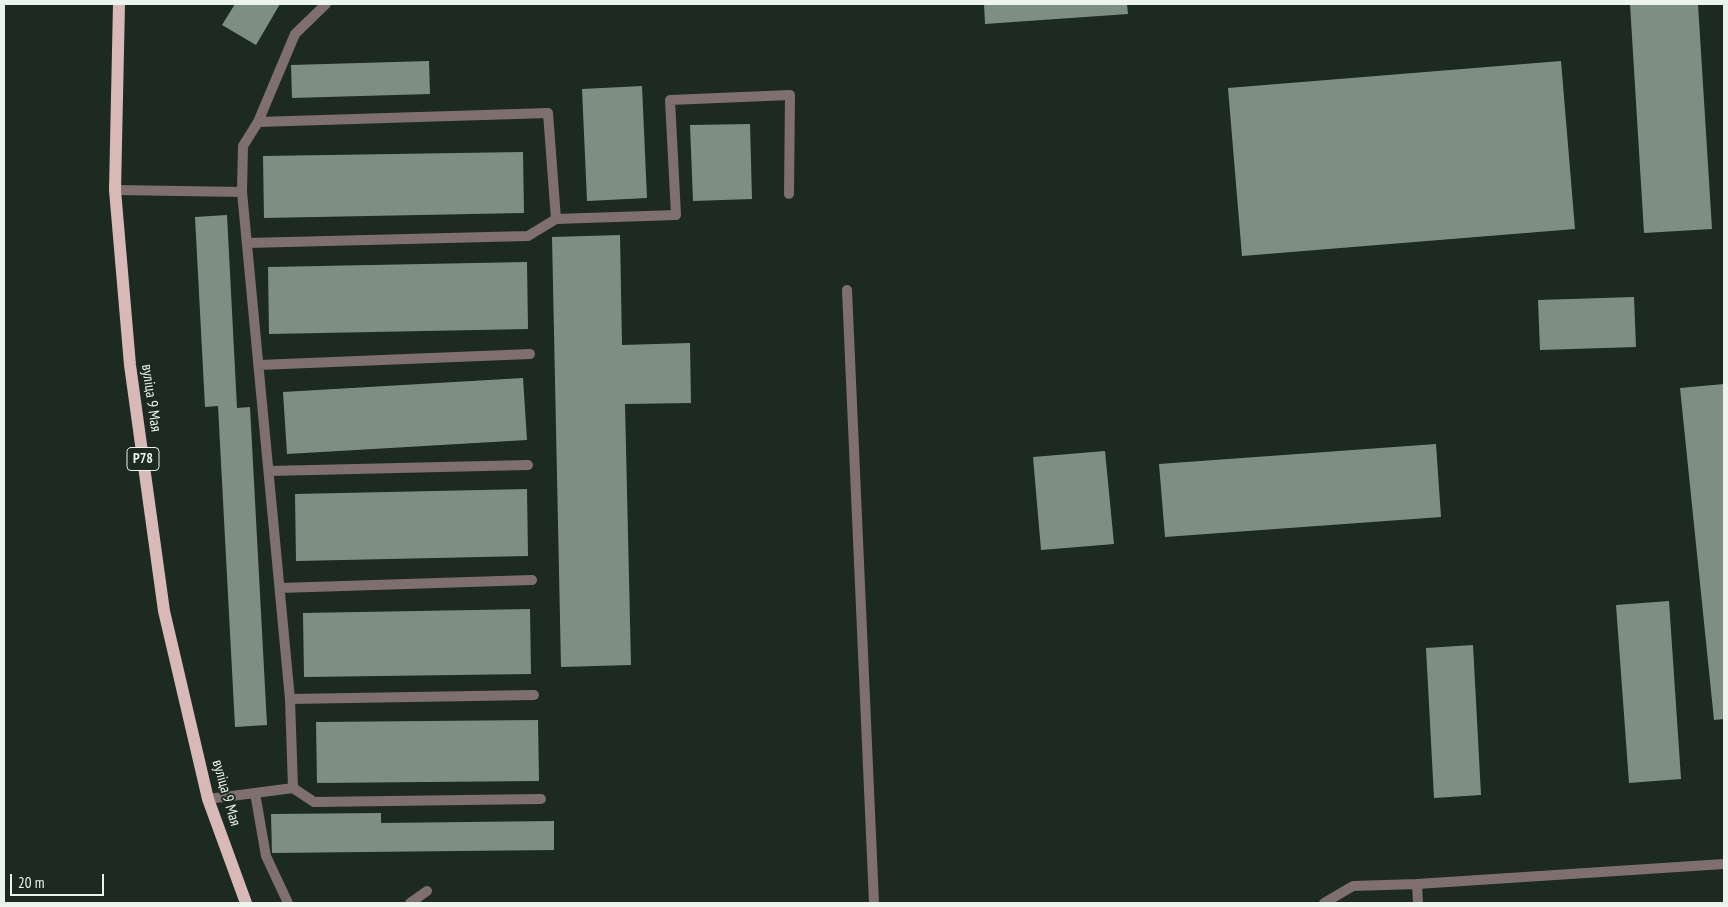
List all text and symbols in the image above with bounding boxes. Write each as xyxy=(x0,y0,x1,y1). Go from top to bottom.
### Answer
street label: вуліца 9 Мая xyxy=(137,363,165,433)
road number: Р78 xyxy=(127,448,159,470)
street label: вуліца 9 Мая xyxy=(208,758,244,828)
scale bar xyxy=(12,864,106,896)
text: 20 m xyxy=(18,873,44,892)

